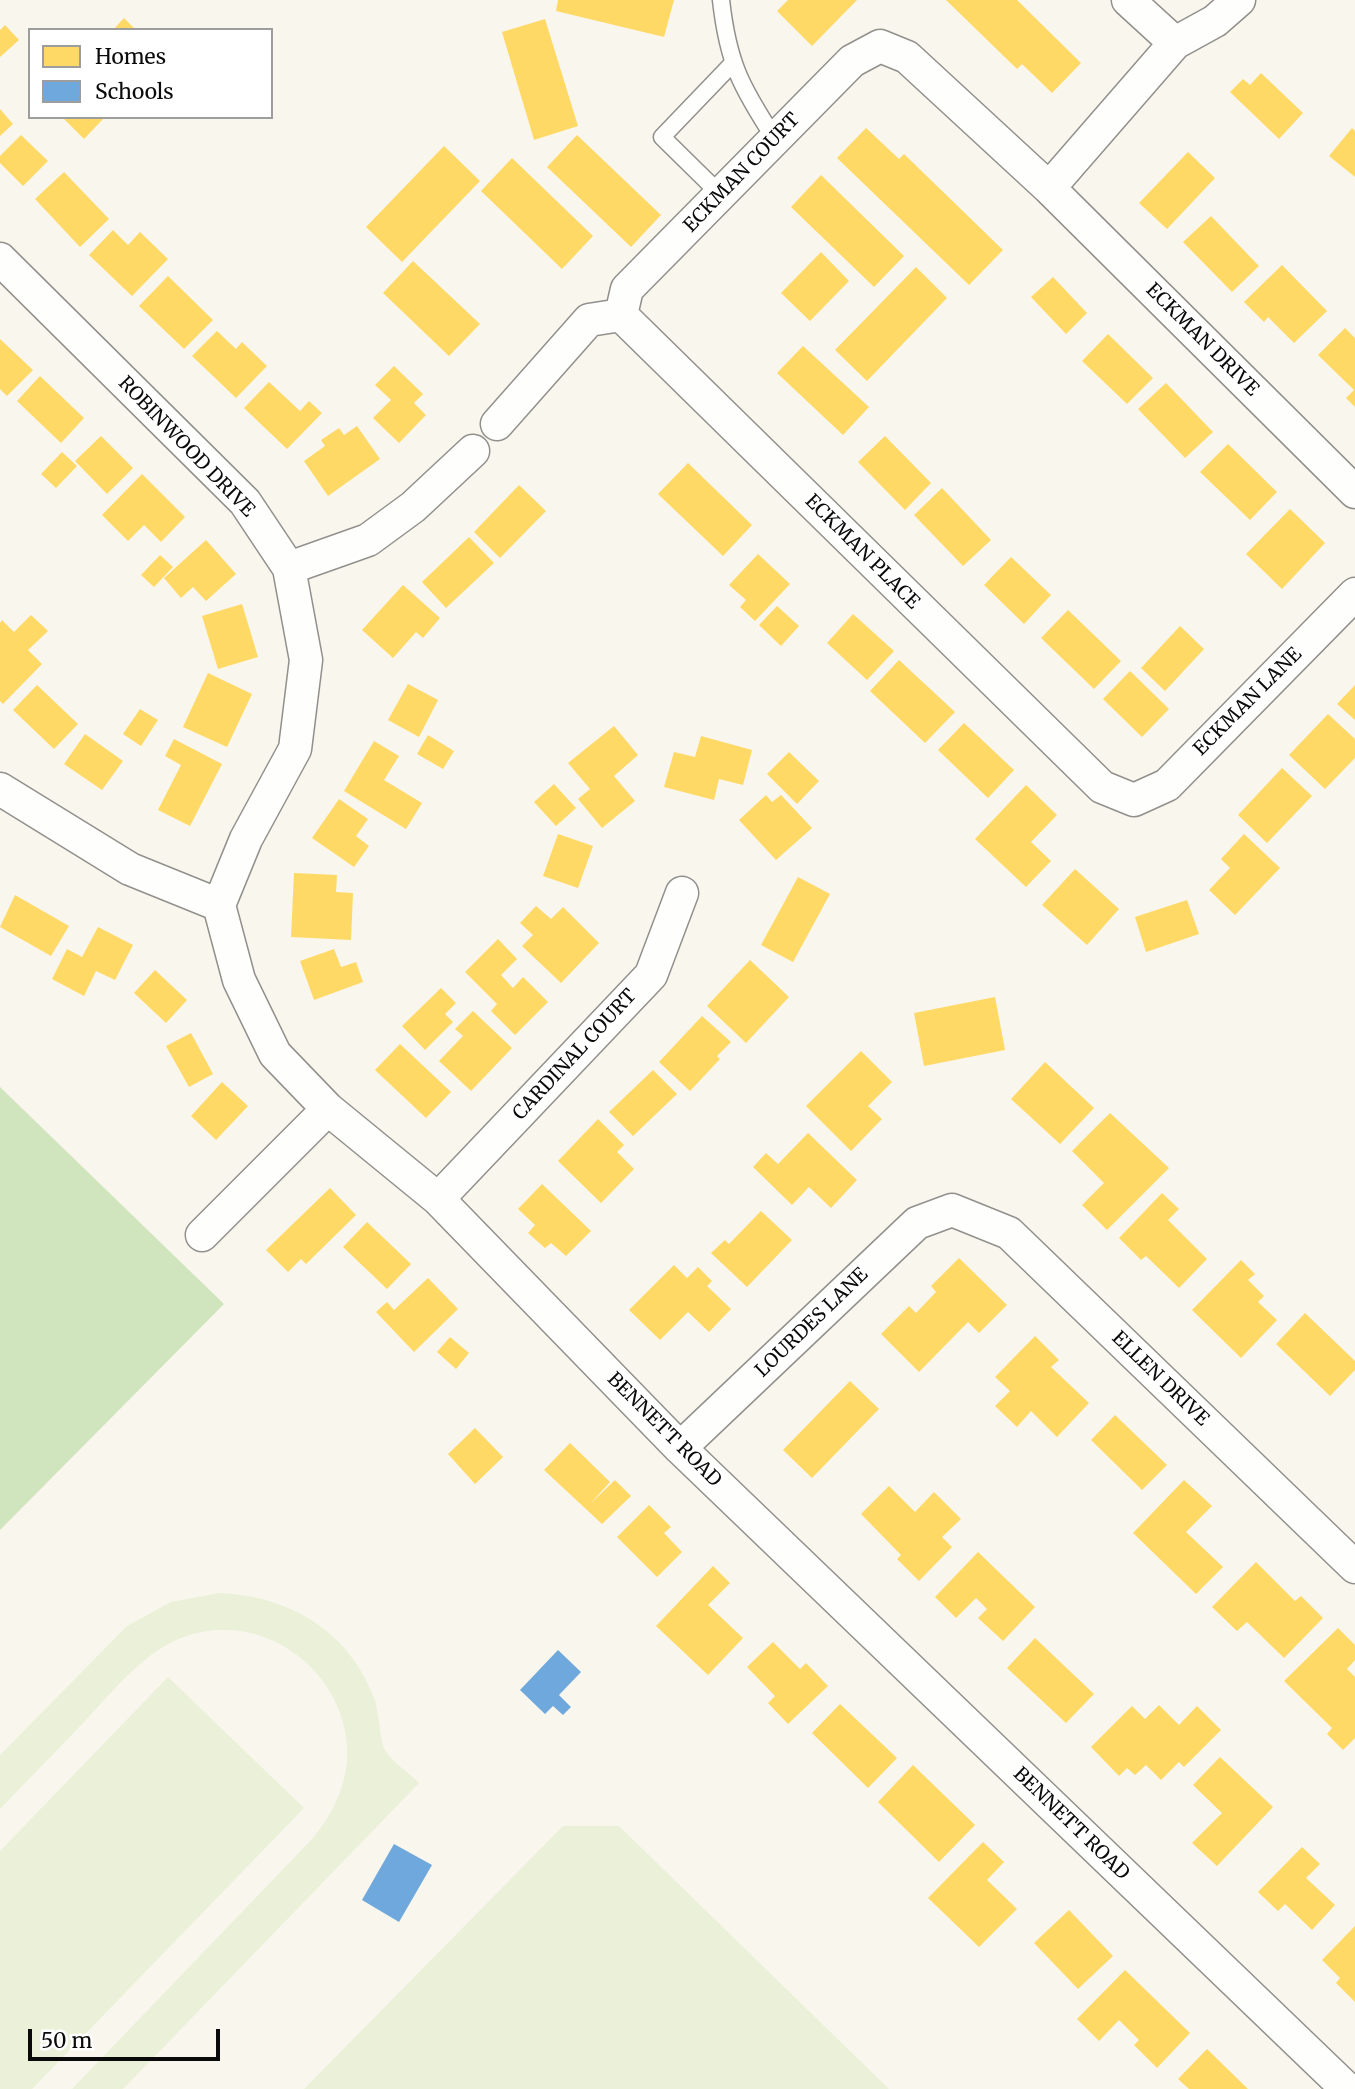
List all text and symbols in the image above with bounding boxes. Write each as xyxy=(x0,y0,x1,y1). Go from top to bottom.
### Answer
legend xyxy=(28,28,273,119)
text: Homes xyxy=(95,43,166,70)
text: Schools xyxy=(95,78,174,105)
street label: ECKMAN COURT xyxy=(679,109,805,237)
street label: ECKMAN DRIVE xyxy=(1141,279,1263,401)
street label: ROBINWOOD DRIVE xyxy=(113,372,259,522)
street label: ECKMAN PLACE xyxy=(800,490,924,614)
street label: ECKMAN LANE xyxy=(1189,643,1307,761)
street label: CARDINAL COURT xyxy=(509,985,641,1125)
street label: LOURDES LANE xyxy=(751,1264,873,1382)
street label: ELLEN DRIVE xyxy=(1107,1327,1213,1431)
street label: BENNETT ROAD xyxy=(602,1368,726,1492)
street label: BENNETT ROAD xyxy=(1008,1763,1134,1885)
scale bar xyxy=(32,2016,224,2060)
text: 50 m xyxy=(41,2027,92,2054)

